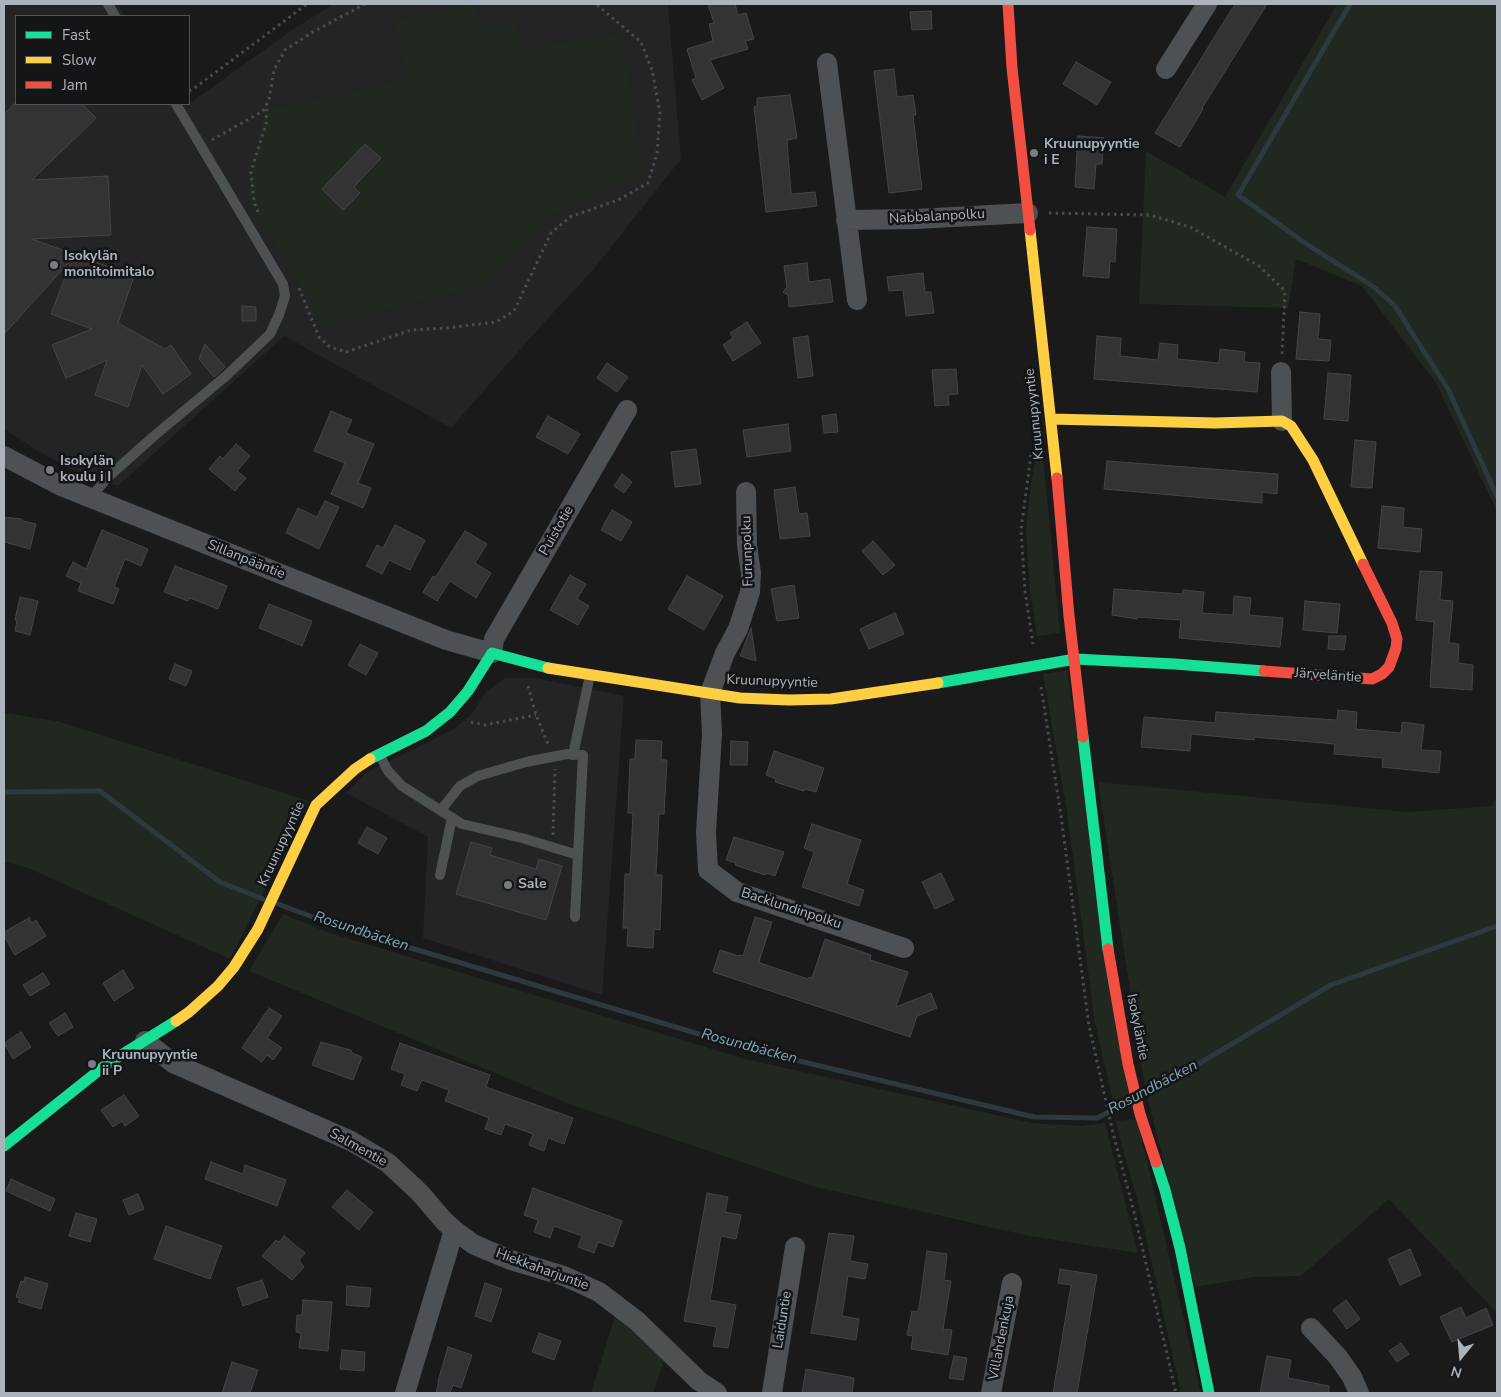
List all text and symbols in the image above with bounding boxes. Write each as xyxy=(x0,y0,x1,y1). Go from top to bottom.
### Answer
legend xyxy=(15,15,190,105)
text: Fast xyxy=(62,25,90,45)
text: Slow xyxy=(62,50,96,70)
text: Jam xyxy=(62,75,88,95)
place label: Kruunupyyntie i E xyxy=(1044,137,1140,170)
marker: Kruunupyyntie i E xyxy=(1028,147,1040,159)
street label: Nabbalanpolku xyxy=(889,206,985,228)
place label: Isokylän monitoimitalo xyxy=(64,249,154,282)
marker: Isokylän monitoimitalo xyxy=(48,259,60,271)
street label: Kruunupyyntie xyxy=(1022,368,1048,460)
place label: Isokylän koulu i I xyxy=(60,454,114,487)
marker: Isokylän koulu i I xyxy=(44,464,56,476)
street label: Puistotie xyxy=(536,503,578,559)
street label: Furunpolku xyxy=(738,515,758,587)
street label: Sillanpääntie xyxy=(205,537,287,583)
street label: Järveläntie xyxy=(1294,665,1362,687)
street label: Kruunupyyntie xyxy=(726,672,818,692)
street label: Kruunupyyntie xyxy=(255,799,309,889)
place label: Sale xyxy=(518,877,546,893)
marker: Sale xyxy=(502,879,514,891)
street label: Backlundinpolku xyxy=(739,885,843,933)
water label: Rosundbäcken xyxy=(311,908,411,956)
street label: Isokyläntie xyxy=(1122,992,1152,1062)
water label: Rosundbäcken xyxy=(699,1026,799,1068)
place label: Kruunupyyntie ii P xyxy=(102,1048,198,1080)
water label: Rosundbäcken xyxy=(1105,1057,1201,1119)
marker: Kruunupyyntie ii P xyxy=(86,1058,98,1070)
street label: Salmentie xyxy=(326,1125,390,1171)
street label: Hiekkaharjuntie xyxy=(493,1245,591,1295)
street label: Laiduntie xyxy=(770,1290,796,1350)
street label: Villahdenkuja xyxy=(986,1294,1018,1382)
north arrow xyxy=(1436,1332,1486,1382)
text: N xyxy=(1449,1361,1464,1382)

